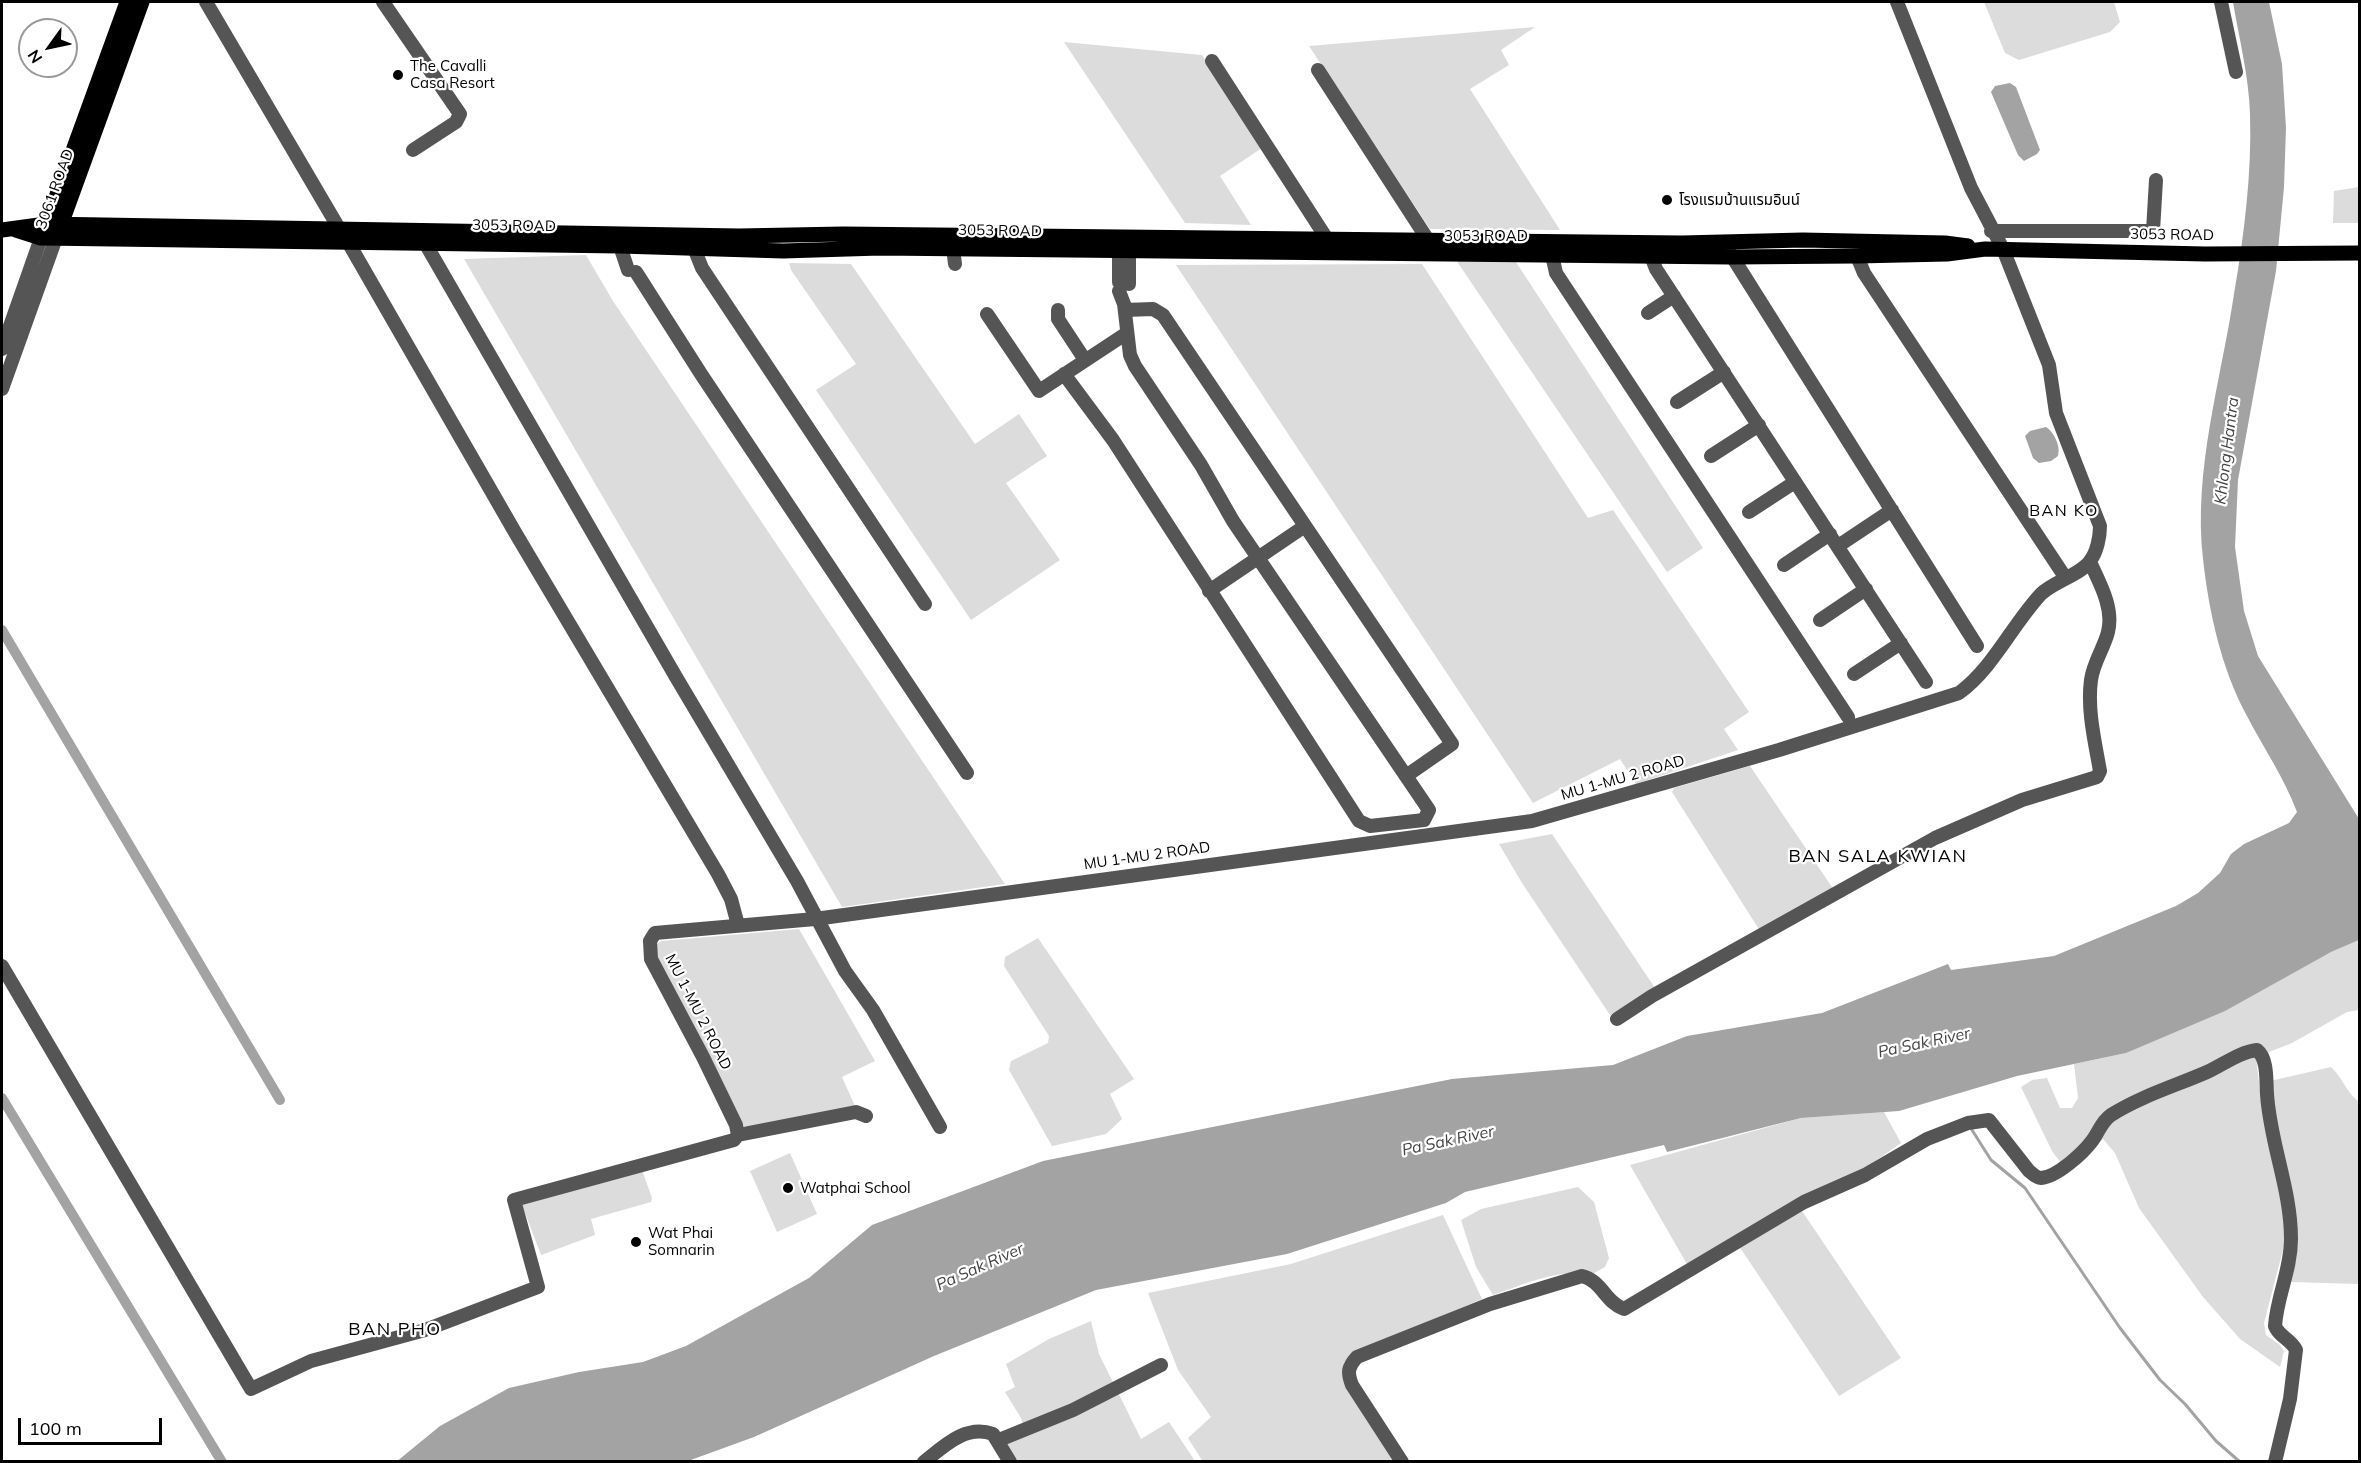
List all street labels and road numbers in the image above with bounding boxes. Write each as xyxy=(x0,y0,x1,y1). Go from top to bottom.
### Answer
street label: 3061 ROAD xyxy=(32,147,78,231)
street label: 3053 ROAD xyxy=(472,216,556,236)
street label: 3053 ROAD xyxy=(958,221,1042,241)
street label: 3053 ROAD xyxy=(2130,225,2214,245)
street label: 3053 ROAD xyxy=(1444,227,1528,245)
street label: MU 1-MU 2 ROAD xyxy=(1559,752,1687,804)
street label: MU 1-MU 2 ROAD xyxy=(1083,838,1211,874)
street label: MU 1-MU 2 ROAD xyxy=(661,951,735,1073)

